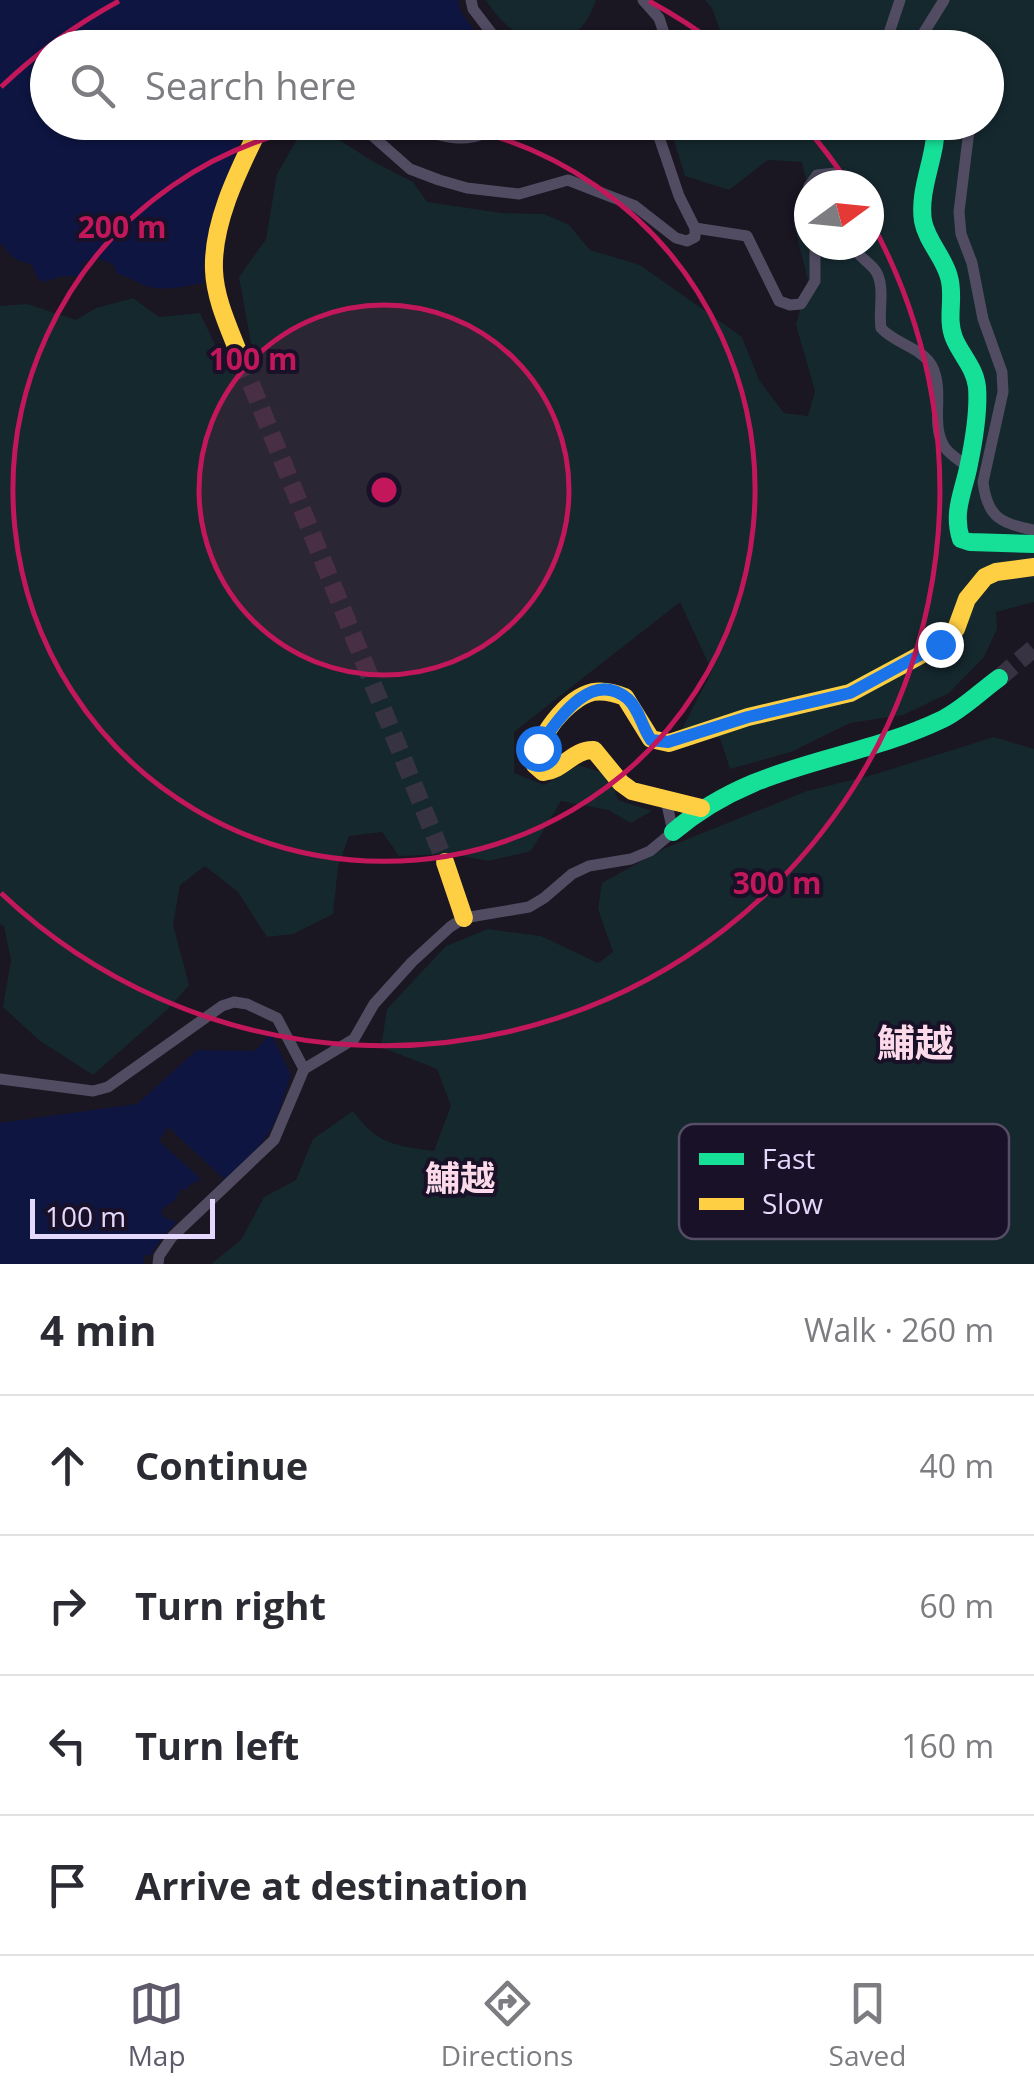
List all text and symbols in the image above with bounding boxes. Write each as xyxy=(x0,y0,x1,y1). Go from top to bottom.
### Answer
search box xyxy=(30,30,1004,140)
icon: search xyxy=(65,58,120,113)
text: Search here xyxy=(145,59,357,111)
north arrow xyxy=(794,170,884,260)
text: 200 m xyxy=(78,206,166,247)
text: 100 m xyxy=(209,338,297,379)
centre of rings xyxy=(366,472,402,508)
route end xyxy=(918,622,964,668)
route start xyxy=(516,726,562,772)
text: 300 m xyxy=(733,862,821,903)
district label: 鯆越 xyxy=(877,1016,953,1068)
legend xyxy=(679,1124,1009,1239)
text: Fast xyxy=(762,1139,815,1177)
district label: 鯆越 xyxy=(425,1154,495,1201)
text: Slow xyxy=(762,1184,823,1222)
scale bar xyxy=(30,1194,215,1238)
text: 100 m xyxy=(45,1197,126,1235)
text: 4 min xyxy=(40,1301,157,1358)
text: Walk · 260 m xyxy=(804,1308,994,1351)
icon: ahead xyxy=(40,1438,95,1493)
text: Continue xyxy=(135,1439,308,1491)
text: 40 m xyxy=(919,1444,994,1487)
icon: right xyxy=(40,1578,95,1633)
text: Turn right xyxy=(135,1579,326,1631)
text: 60 m xyxy=(919,1584,994,1627)
icon: left xyxy=(40,1718,95,1773)
text: Turn left xyxy=(135,1719,299,1771)
text: 160 m xyxy=(901,1724,994,1767)
icon: arrive xyxy=(40,1858,95,1913)
text: Arrive at destination xyxy=(135,1859,529,1911)
tab: Map xyxy=(128,1976,186,2074)
tab: Directions xyxy=(441,1976,573,2074)
tab: Saved xyxy=(829,1976,906,2074)

